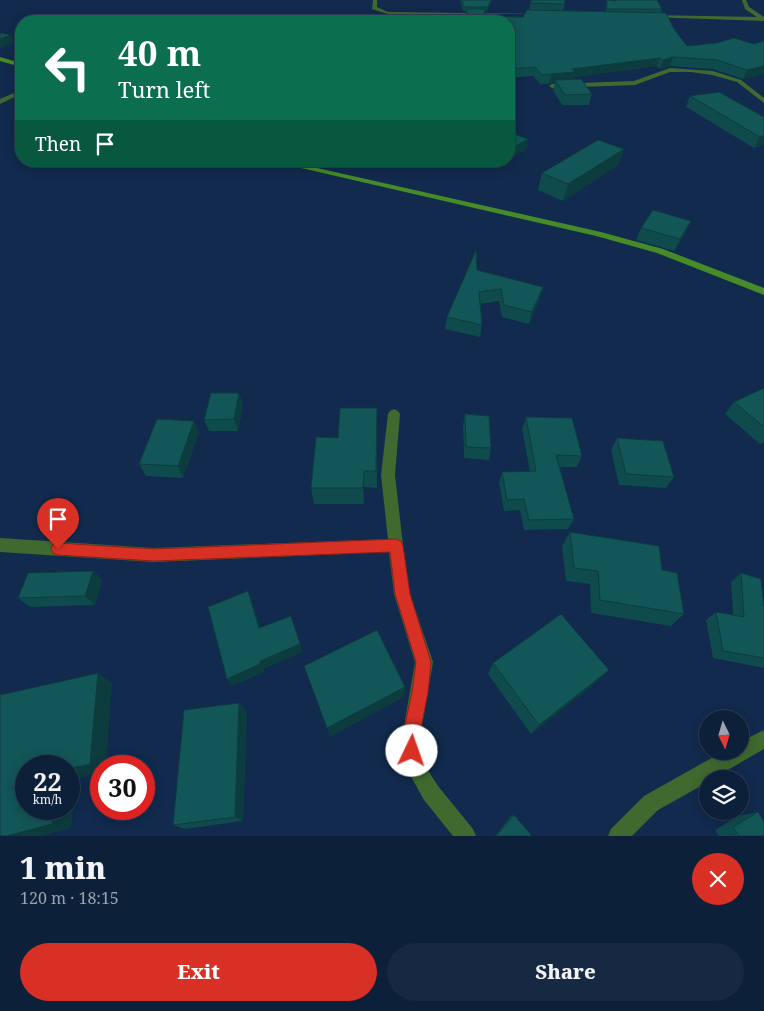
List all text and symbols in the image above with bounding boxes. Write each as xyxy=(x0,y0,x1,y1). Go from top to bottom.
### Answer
text: 40 m xyxy=(118,29,201,76)
icon: left xyxy=(35,35,100,100)
text: Turn left xyxy=(118,74,210,104)
icon: arrive xyxy=(91,130,119,158)
text: Then xyxy=(35,131,81,157)
pin xyxy=(37,498,79,549)
icon: arrive xyxy=(44,505,72,533)
north arrow xyxy=(699,710,749,760)
map controls xyxy=(699,710,749,820)
position arrow xyxy=(385,724,437,776)
speed limit sign: 30 xyxy=(90,755,155,820)
text: 22 xyxy=(33,764,62,798)
button: layers xyxy=(699,770,749,820)
text: km/h xyxy=(33,791,62,808)
text: 1 min xyxy=(20,847,106,888)
button: close xyxy=(692,853,744,905)
text: 120 m · 18:15 xyxy=(20,887,119,909)
button: Exit xyxy=(20,943,377,1001)
button: Share xyxy=(387,943,744,1001)

